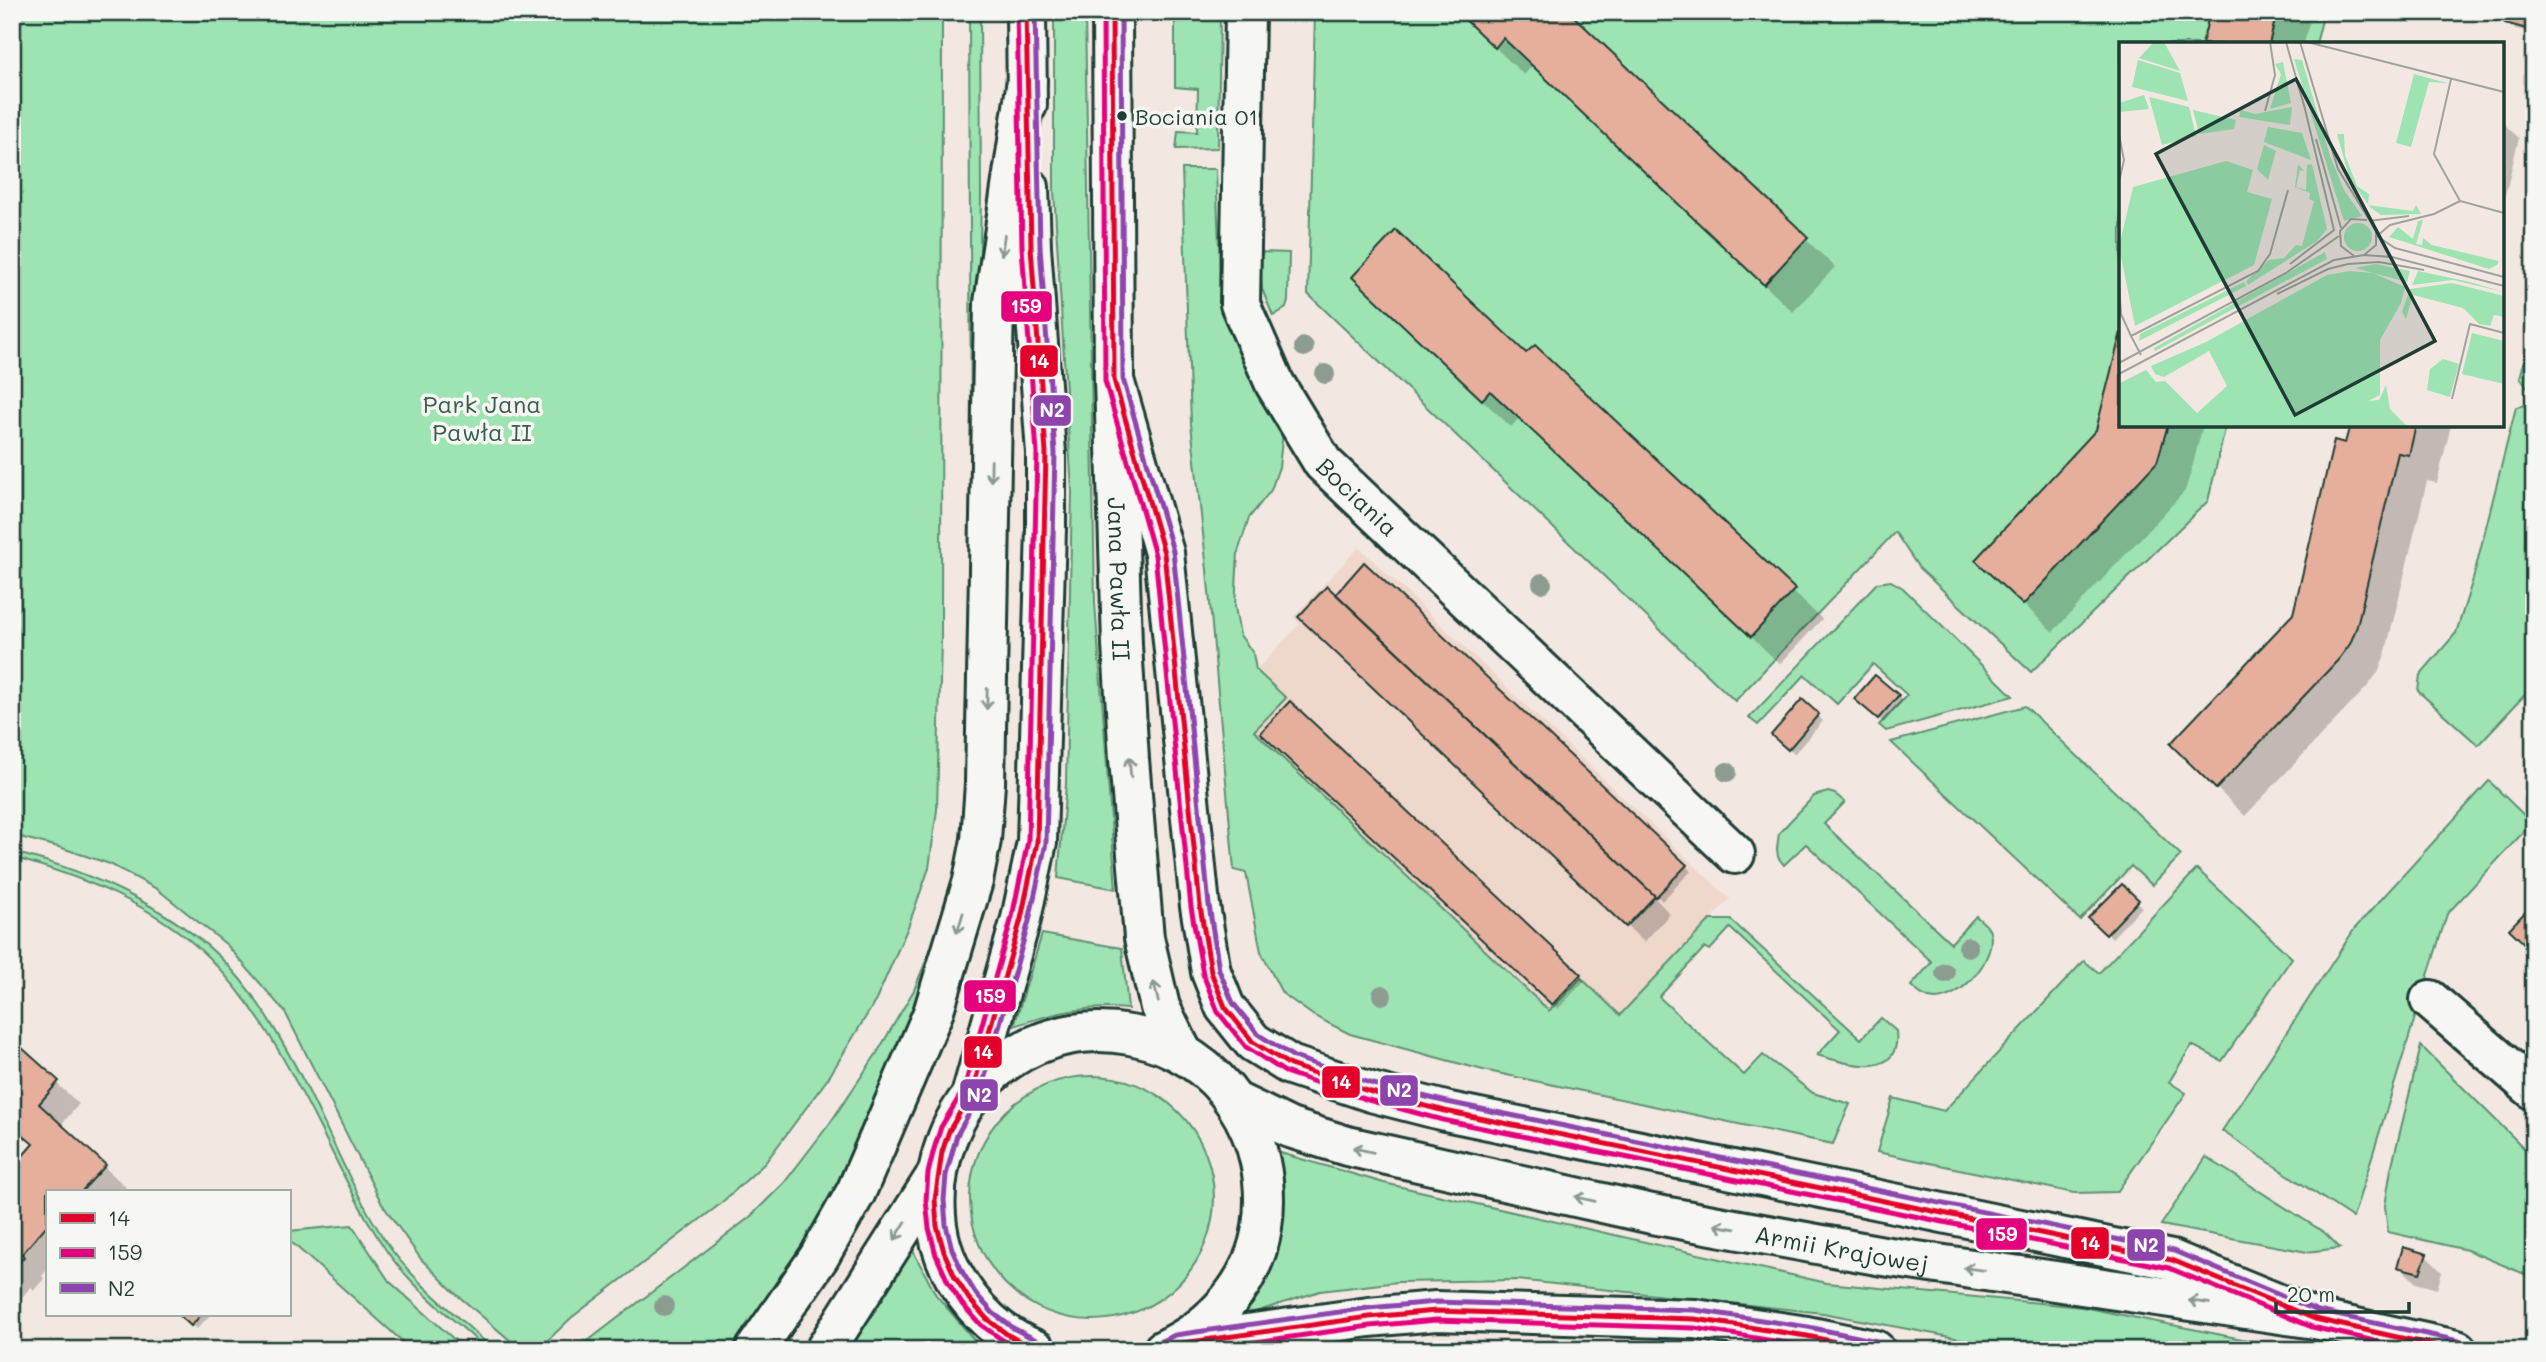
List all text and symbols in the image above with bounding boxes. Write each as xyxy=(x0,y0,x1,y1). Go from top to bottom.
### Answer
inset map xyxy=(2119,42,2504,427)
place label: Bociania 01 xyxy=(1135,102,1258,131)
marker: Bociania 01 xyxy=(1115,109,1129,123)
one-way arrow xyxy=(996,233,1009,255)
line badge: 159 xyxy=(1000,290,1053,323)
text: 159 xyxy=(1011,293,1042,318)
line badge: 14 xyxy=(1019,344,1059,378)
text: 14 xyxy=(1029,348,1049,373)
park label: Park Jana Pawła II xyxy=(423,388,541,447)
line badge: N2 xyxy=(1032,394,1072,427)
text: N2 xyxy=(1039,397,1065,422)
street label: Bociania xyxy=(1311,450,1405,542)
one-way arrow xyxy=(984,460,998,483)
street label: Jana Pawła II xyxy=(1102,497,1138,662)
one-way arrow xyxy=(980,687,994,710)
one-way arrow xyxy=(1123,756,1136,779)
one-way arrow xyxy=(953,912,965,934)
line badge: 159 xyxy=(963,979,1017,1013)
one-way arrow xyxy=(1149,981,1163,1004)
text: 159 xyxy=(975,983,1006,1008)
line badge: 14 xyxy=(963,1035,1003,1069)
text: 14 xyxy=(973,1039,993,1064)
line badge: 14 xyxy=(1321,1065,1361,1099)
text: 14 xyxy=(1331,1069,1351,1094)
line badge: N2 xyxy=(1379,1074,1419,1107)
text: N2 xyxy=(1386,1077,1412,1102)
line badge: N2 xyxy=(959,1078,999,1112)
text: N2 xyxy=(966,1082,992,1107)
one-way arrow xyxy=(1352,1142,1375,1156)
legend xyxy=(46,1190,290,1316)
one-way arrow xyxy=(1574,1192,1597,1206)
text: 14 xyxy=(108,1204,130,1231)
line badge: 159 xyxy=(1975,1217,2028,1251)
street label: Armii Krajowej xyxy=(1752,1218,1931,1278)
one-way arrow xyxy=(1714,1220,1737,1234)
one-way arrow xyxy=(893,1221,907,1241)
text: 159 xyxy=(1987,1221,2018,1246)
line badge: 14 xyxy=(2070,1226,2110,1260)
line badge: N2 xyxy=(2126,1228,2166,1262)
text: 14 xyxy=(2080,1230,2100,1255)
text: N2 xyxy=(2133,1232,2159,1257)
text: 159 xyxy=(108,1238,142,1265)
one-way arrow xyxy=(1963,1263,1985,1276)
scale bar xyxy=(2276,1271,2410,1315)
text: N2 xyxy=(108,1274,135,1301)
text: 20 m xyxy=(2287,1280,2335,1307)
one-way arrow xyxy=(2188,1295,2211,1308)

